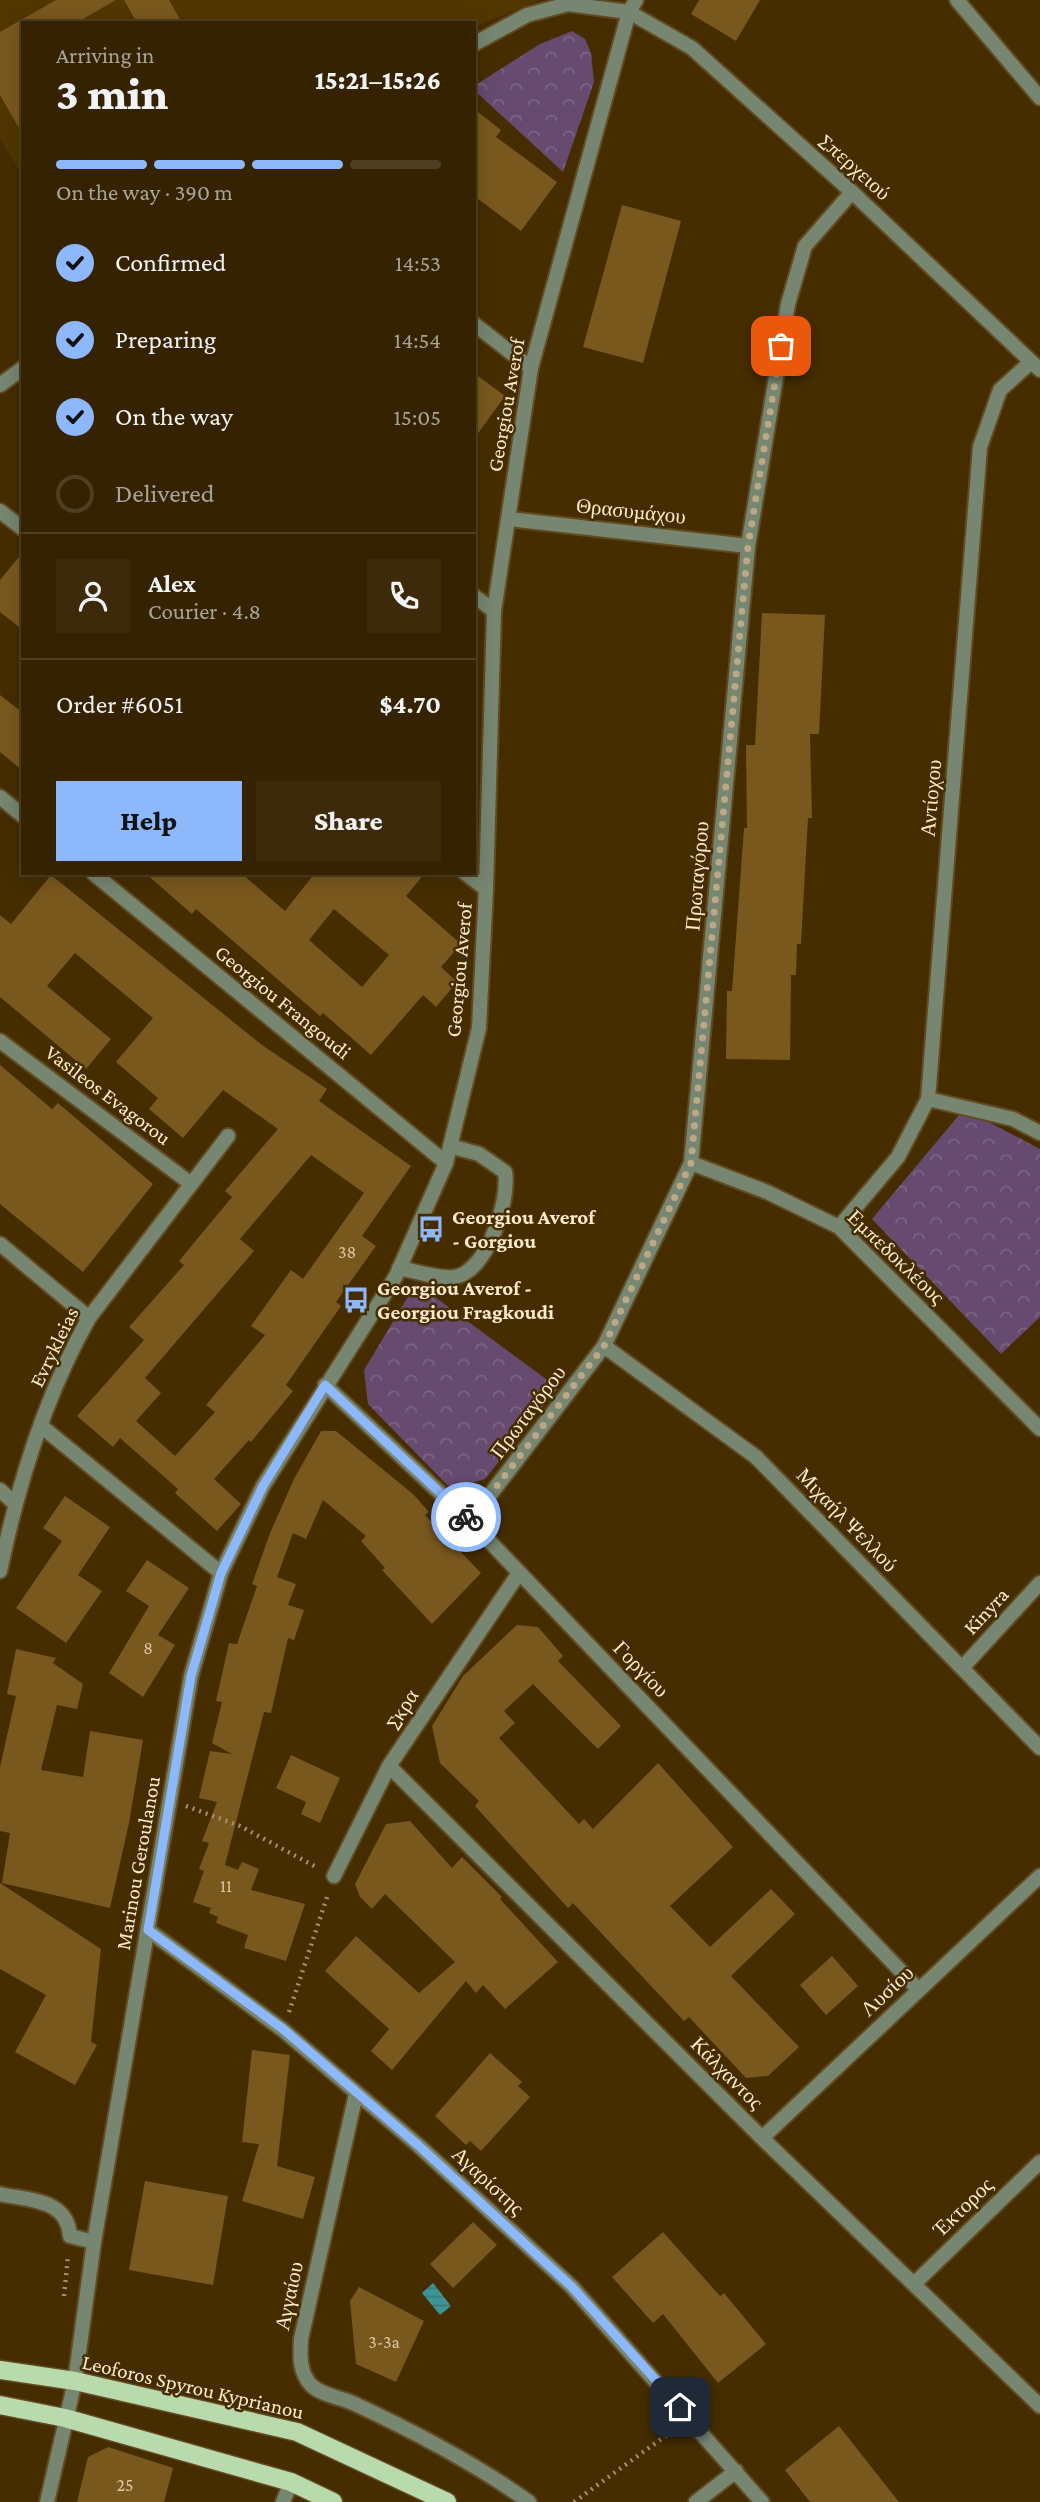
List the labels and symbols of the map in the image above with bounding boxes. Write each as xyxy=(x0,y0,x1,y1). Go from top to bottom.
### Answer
street label: Σπερχειού xyxy=(815,129,895,205)
pin xyxy=(751,316,811,376)
street label: Georgiou Averof xyxy=(482,335,530,474)
street label: Θρασυμάχου xyxy=(575,493,687,529)
street label: Αντίοχου xyxy=(916,758,946,838)
street label: Πρωταγόρου xyxy=(680,820,714,932)
street label: Georgiou Averof xyxy=(441,900,477,1038)
street label: Georgiou Frangoudi xyxy=(210,940,356,1064)
street label: Vasileos Evagorou xyxy=(40,1040,176,1150)
place label: Georgiou Averof - Gorgiou xyxy=(452,1205,596,1253)
street label: Εμπεδοκλέους xyxy=(843,1205,950,1310)
bus stop icon: Georgiou Averof - Gorgiou xyxy=(416,1214,446,1244)
house number: 38 xyxy=(338,1242,356,1262)
place label: Georgiou Averof - Georgiou Fragkoudi xyxy=(377,1276,554,1324)
bus stop icon: Georgiou Averof - Georgiou Fragkoudi xyxy=(341,1285,371,1315)
street label: Evrykleias xyxy=(24,1303,84,1391)
street label: Πρωταγόρου xyxy=(485,1361,571,1463)
street label: Μιχαήλ Ψελλού xyxy=(792,1463,902,1577)
courier xyxy=(431,1482,501,1552)
street label: Kinyra xyxy=(958,1582,1014,1639)
street label: Γοργίου xyxy=(608,1636,674,1702)
house number: 8 xyxy=(143,1638,153,1658)
street label: Σκρα xyxy=(380,1685,424,1733)
street label: Marinou Geroulanou xyxy=(111,1774,165,1952)
house number: 11 xyxy=(220,1876,232,1896)
street label: Λυσίου xyxy=(856,1961,918,2021)
street label: Κάλχαντος xyxy=(686,2032,769,2115)
street label: Αγαρίστης xyxy=(447,2142,529,2221)
street label: Έκτορος xyxy=(928,2172,998,2242)
street label: Αγγαίου xyxy=(270,2259,308,2333)
house number: 3-3a xyxy=(368,2332,400,2352)
street label: Leoforos Spyrou Kyprianou xyxy=(80,2350,306,2424)
pin xyxy=(650,2377,710,2437)
house number: 25 xyxy=(116,2475,134,2495)

